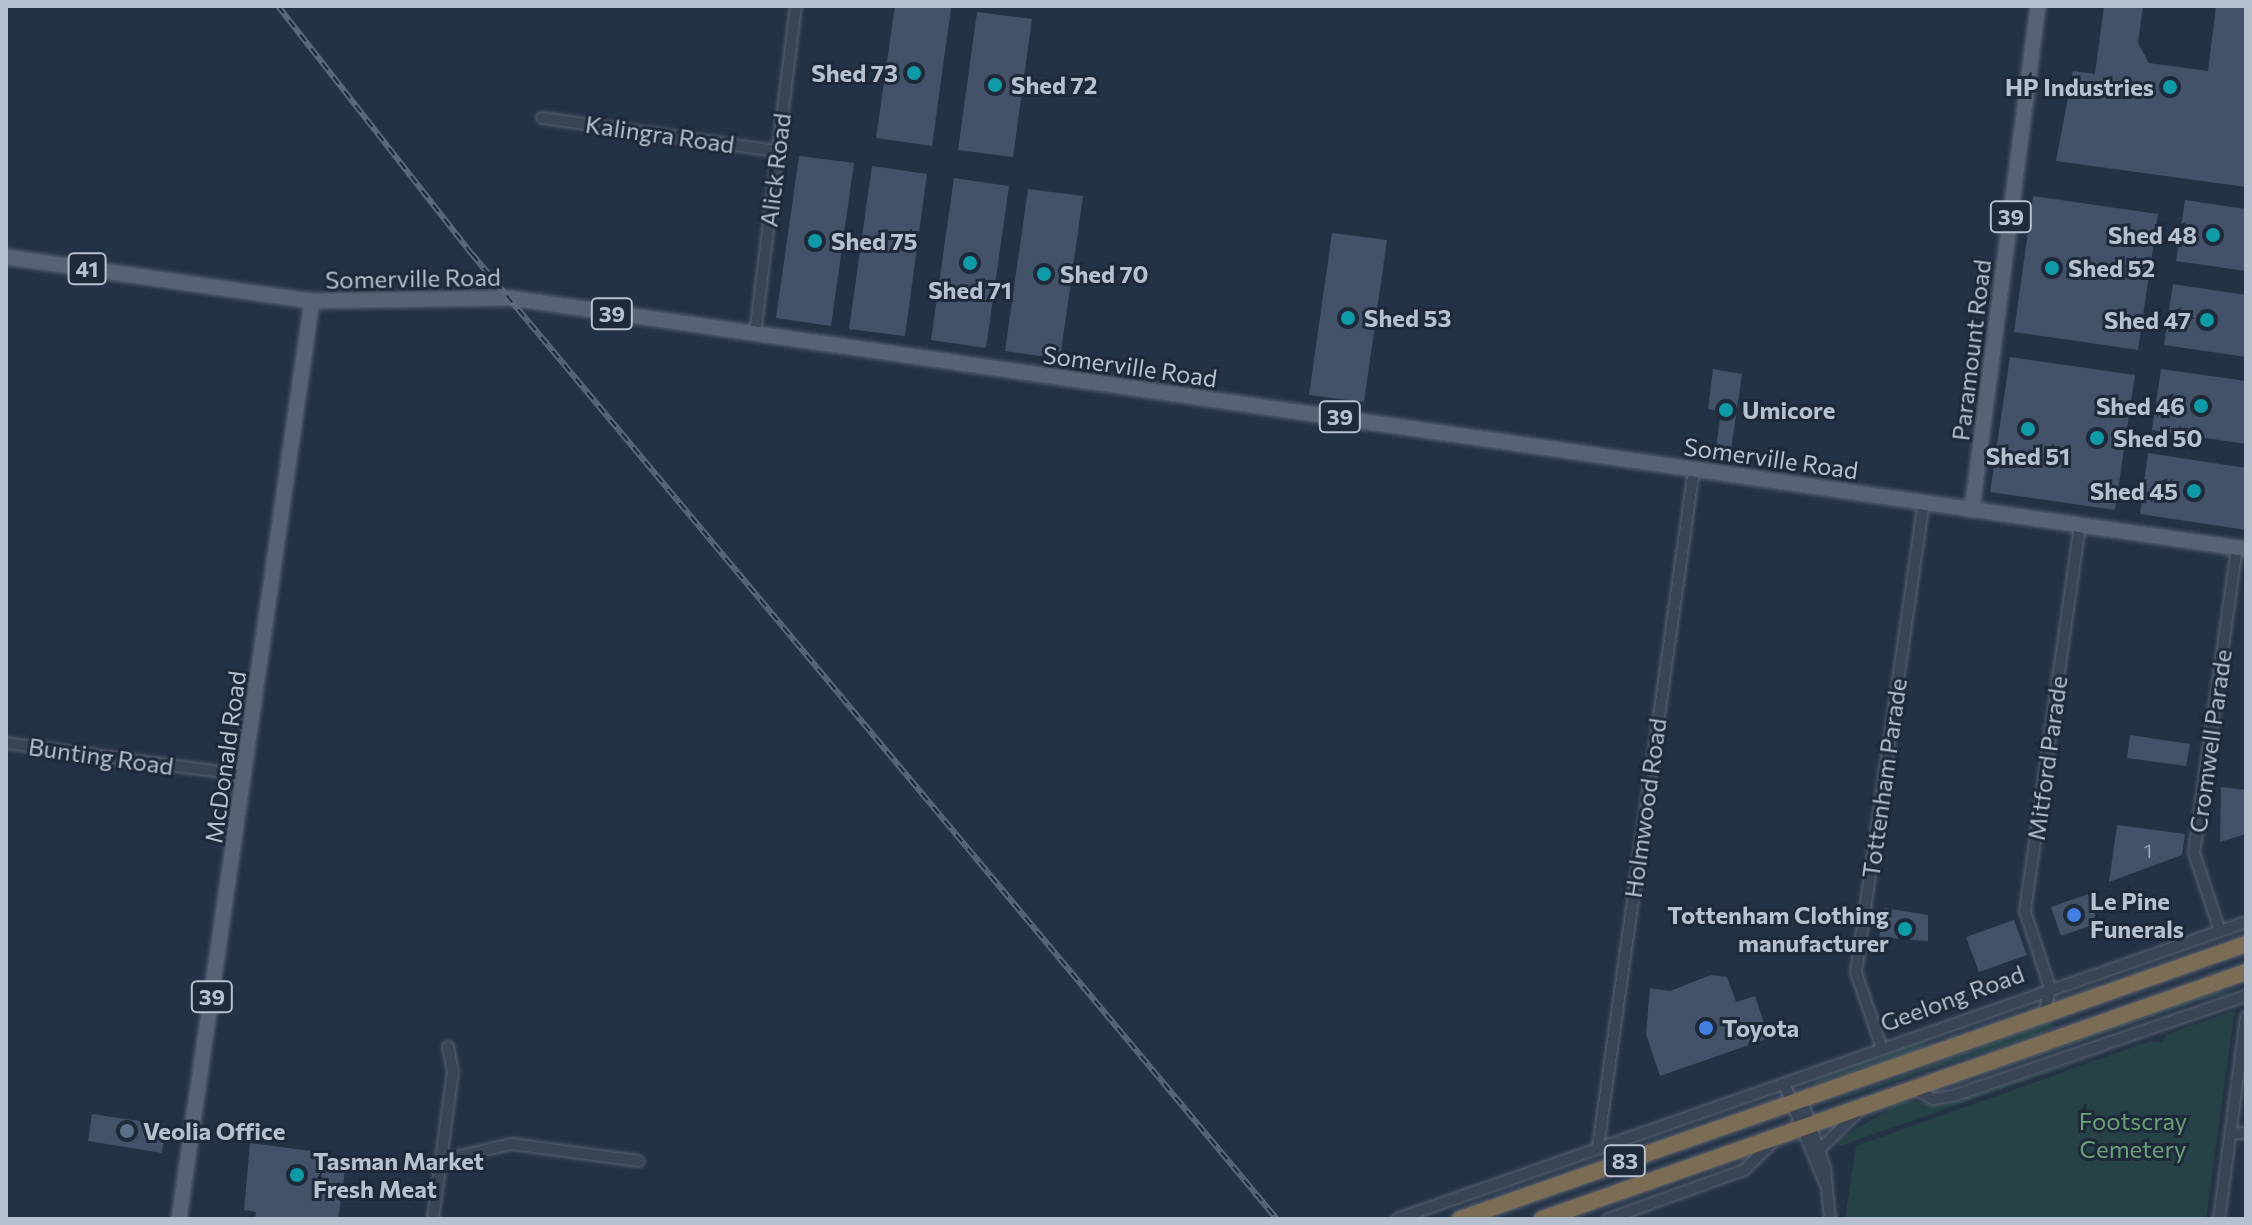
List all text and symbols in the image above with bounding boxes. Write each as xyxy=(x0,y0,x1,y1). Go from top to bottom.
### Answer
place label: Shed 73 xyxy=(811,59,898,87)
marker: Shed 73 xyxy=(905,64,923,82)
place label: Shed 72 xyxy=(1011,71,1097,99)
place label: HP Industries xyxy=(2005,73,2154,101)
marker: Shed 72 xyxy=(986,76,1004,94)
marker: HP Industries xyxy=(2161,78,2179,96)
street label: Kalingra Road xyxy=(584,109,736,159)
street label: Alick Road xyxy=(754,112,796,228)
road number: 39 xyxy=(1989,199,2033,235)
place label: Shed 48 xyxy=(2108,221,2197,249)
marker: Shed 48 xyxy=(2204,226,2222,244)
place label: Shed 75 xyxy=(831,227,918,255)
marker: Shed 75 xyxy=(806,232,824,250)
road number: 41 xyxy=(67,251,107,287)
marker: Shed 71 xyxy=(961,254,979,272)
place label: Shed 52 xyxy=(2068,254,2155,282)
street label: Paramount Road xyxy=(1946,258,1996,442)
marker: Shed 52 xyxy=(2043,259,2061,277)
place label: Shed 70 xyxy=(1060,260,1149,288)
street label: Somerville Road xyxy=(325,262,501,294)
marker: Shed 70 xyxy=(1035,265,1053,283)
place label: Shed 71 xyxy=(928,276,1012,304)
road number: 39 xyxy=(590,296,634,332)
place label: Shed 53 xyxy=(1364,304,1452,332)
place label: Shed 47 xyxy=(2104,306,2191,334)
marker: Shed 53 xyxy=(1339,309,1357,327)
marker: Shed 47 xyxy=(2198,311,2216,329)
street label: Somerville Road xyxy=(1041,340,1219,392)
place label: Shed 46 xyxy=(2096,392,2185,420)
place label: Umicore xyxy=(1742,396,1835,424)
marker: Shed 46 xyxy=(2192,397,2210,415)
road number: 39 xyxy=(1318,399,1362,435)
marker: Umicore xyxy=(1717,401,1735,419)
marker: Shed 51 xyxy=(2019,420,2037,438)
place label: Shed 50 xyxy=(2113,424,2202,452)
marker: Shed 50 xyxy=(2088,429,2106,447)
street label: Somerville Road xyxy=(1682,432,1860,484)
place label: Shed 51 xyxy=(1986,442,2070,470)
place label: Shed 45 xyxy=(2090,477,2178,505)
marker: Shed 45 xyxy=(2185,482,2203,500)
street label: Cromwell Parade xyxy=(2183,647,2237,835)
street label: McDonald Road xyxy=(199,669,251,845)
street label: Mitford Parade xyxy=(2021,674,2073,842)
street label: Tottenham Parade xyxy=(1856,676,1912,880)
street label: Holmwood Road xyxy=(1618,716,1672,900)
street label: Bunting Road xyxy=(27,732,175,780)
house number: 1 xyxy=(2144,838,2152,862)
place label: Le Pine Funerals xyxy=(2090,887,2184,943)
place label: Tottenham Clothing manufacturer xyxy=(1667,901,1889,957)
marker: Le Pine Funerals xyxy=(2065,906,2083,924)
marker: Tottenham Clothing manufacturer xyxy=(1896,920,1914,938)
street label: Geelong Road xyxy=(1876,959,2028,1037)
road number: 39 xyxy=(190,979,234,1015)
place label: Toyota xyxy=(1722,1014,1799,1042)
marker: Toyota xyxy=(1697,1019,1715,1037)
park label: Footscray Cemetery xyxy=(2079,1107,2187,1163)
place label: Veolia Office xyxy=(143,1117,285,1145)
marker: Veolia Office xyxy=(118,1122,136,1140)
road number: 83 xyxy=(1603,1143,1647,1179)
place label: Tasman Market Fresh Meat xyxy=(313,1147,484,1203)
marker: Tasman Market Fresh Meat xyxy=(288,1166,306,1184)

